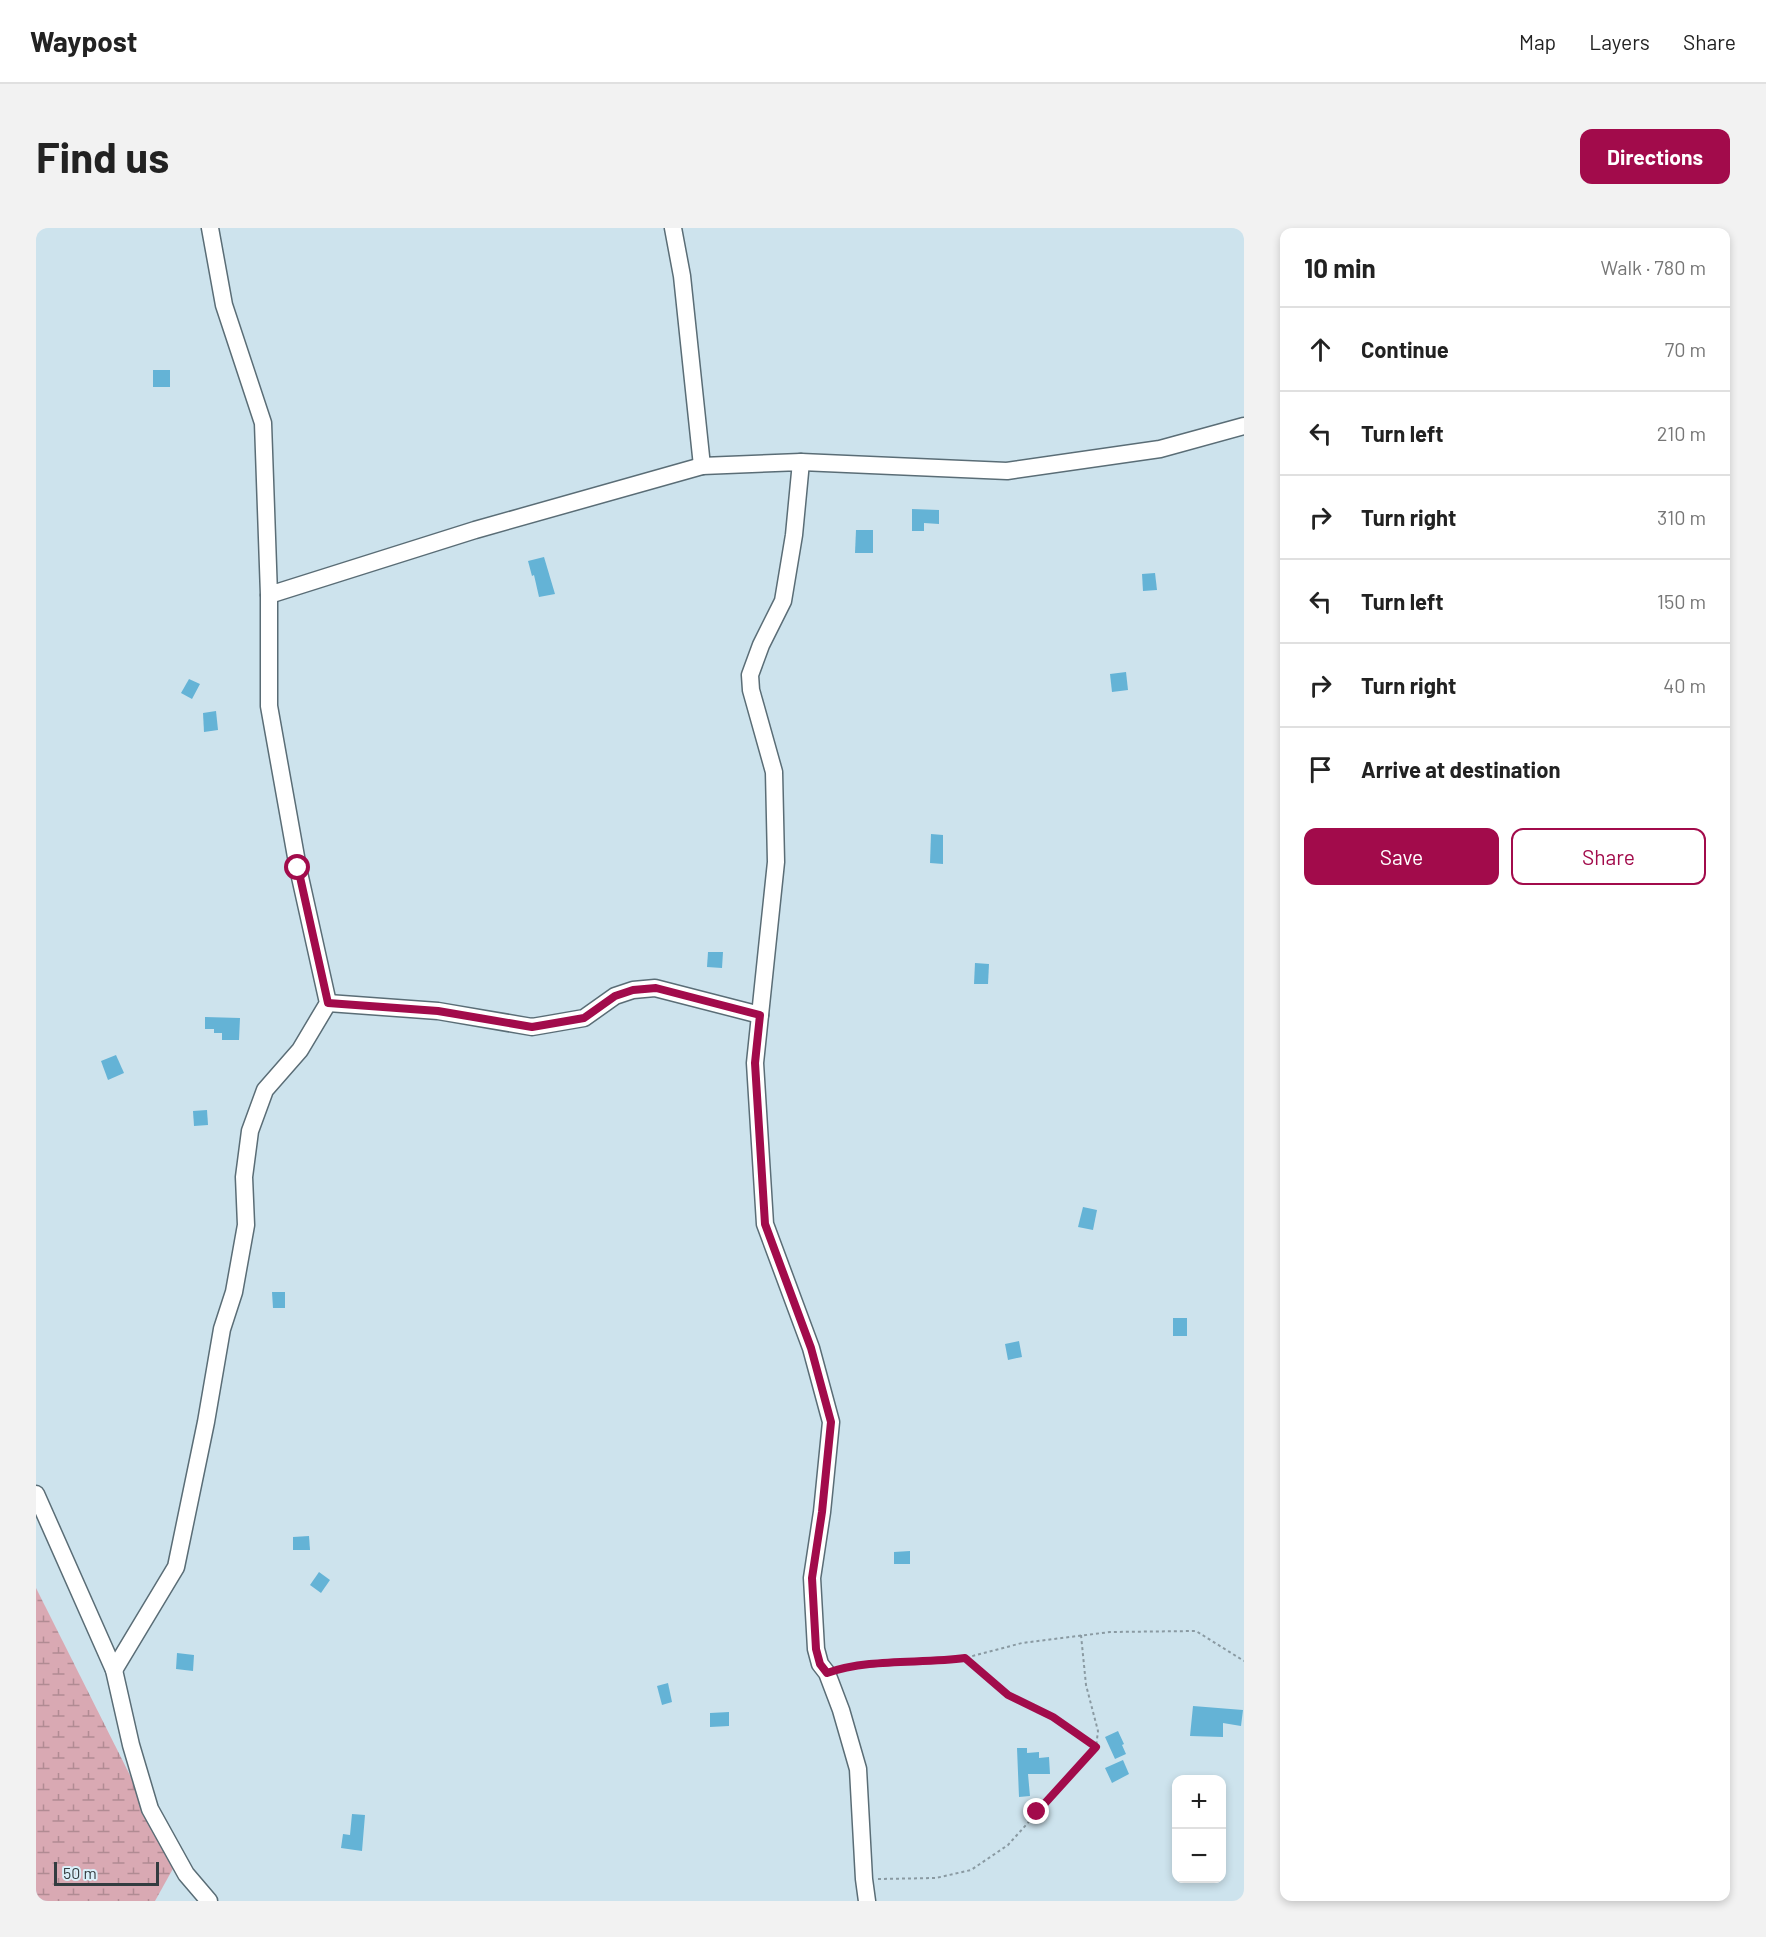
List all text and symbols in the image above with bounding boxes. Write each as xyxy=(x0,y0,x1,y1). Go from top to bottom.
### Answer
text: Waypost xyxy=(30,24,137,58)
text: Map xyxy=(1519,29,1556,54)
text: Layers xyxy=(1589,29,1650,54)
text: Share xyxy=(1683,29,1736,54)
button: Directions xyxy=(1580,129,1730,184)
text: Find us xyxy=(36,131,169,181)
text: 10 min xyxy=(1304,252,1376,283)
text: Walk · 780 m xyxy=(1601,255,1706,279)
icon: ahead xyxy=(1304,333,1337,366)
text: Continue xyxy=(1361,336,1449,362)
text: 70 m xyxy=(1665,337,1706,361)
icon: left xyxy=(1304,417,1337,450)
text: Turn left xyxy=(1361,420,1444,446)
text: 210 m xyxy=(1657,421,1706,445)
icon: right xyxy=(1304,501,1337,534)
text: Turn right xyxy=(1361,504,1456,530)
text: 310 m xyxy=(1657,505,1706,529)
icon: left xyxy=(1304,585,1337,618)
text: Turn left xyxy=(1361,588,1444,614)
text: 150 m xyxy=(1657,589,1706,613)
icon: right xyxy=(1304,669,1337,702)
text: Turn right xyxy=(1361,672,1456,698)
text: 40 m xyxy=(1663,673,1706,697)
icon: arrive xyxy=(1304,753,1337,786)
text: Arrive at destination xyxy=(1361,756,1560,782)
button: Save xyxy=(1304,828,1499,885)
button: Share xyxy=(1511,828,1706,885)
route start xyxy=(284,854,310,880)
map controls xyxy=(1172,1775,1226,1883)
button: + xyxy=(1172,1775,1226,1829)
route end xyxy=(1023,1798,1049,1824)
button: − xyxy=(1172,1829,1226,1883)
scale bar xyxy=(54,1859,159,1886)
text: 50 m xyxy=(63,1863,97,1882)

